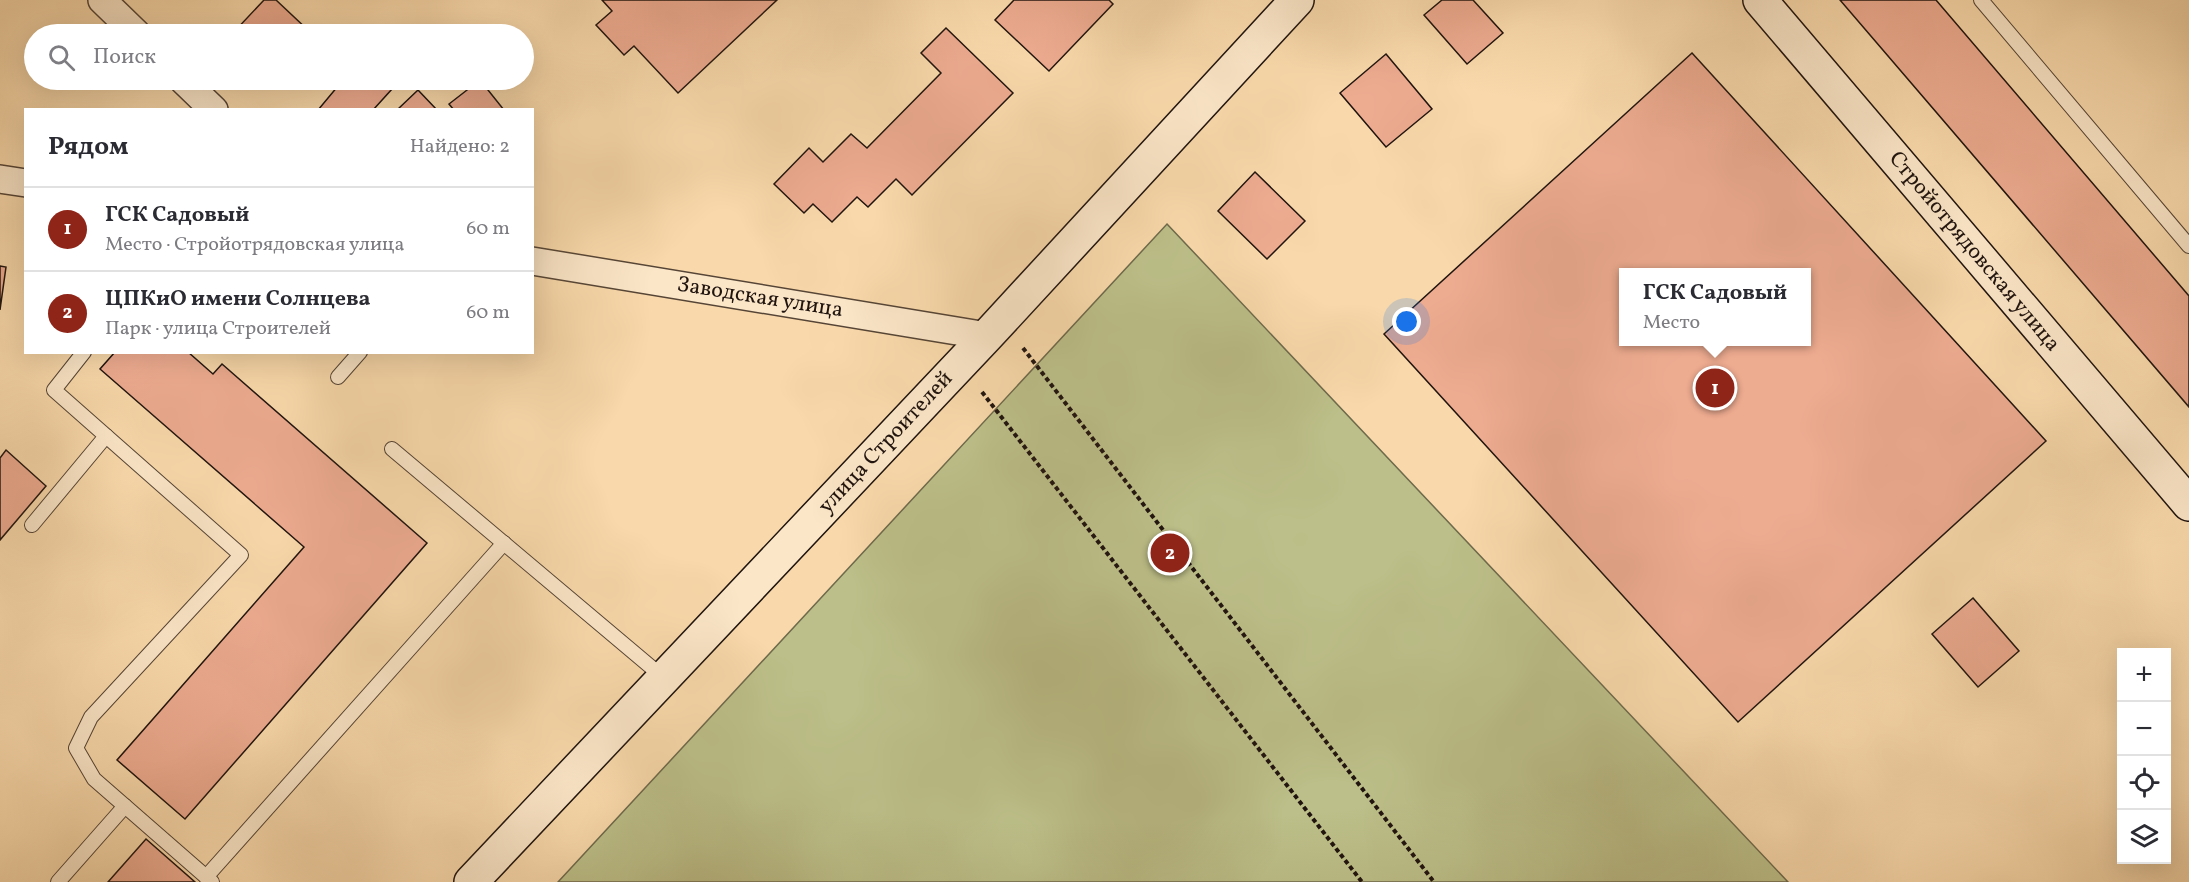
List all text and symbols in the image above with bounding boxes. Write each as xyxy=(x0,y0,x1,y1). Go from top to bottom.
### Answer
search box xyxy=(24,24,534,90)
icon: search xyxy=(45,41,78,74)
text: Поиск xyxy=(93,42,156,73)
text: Рядом xyxy=(48,129,128,165)
text: Найдено: 2 xyxy=(410,133,510,161)
street label: Стройотрядовская улица xyxy=(1881,145,2067,359)
text: ГСК Садовый xyxy=(105,200,249,231)
text: 1 xyxy=(63,215,72,243)
text: 60 m xyxy=(466,215,510,243)
text: Место · Стройотрядовская улица xyxy=(105,231,404,259)
popup xyxy=(1619,268,1811,346)
street label: Заводская улица xyxy=(675,270,845,326)
text: ГСК Садовый xyxy=(1643,278,1787,309)
text: ЦПКиО имени Солнцева xyxy=(105,284,371,315)
text: 2 xyxy=(62,299,73,327)
text: 60 m xyxy=(466,299,510,327)
your location xyxy=(1392,307,1421,336)
text: Место xyxy=(1643,309,1700,337)
text: Парк · улица Строителей xyxy=(105,315,331,343)
street label: улица Строителей xyxy=(812,365,960,521)
pin: 1 xyxy=(1696,366,1734,410)
pin: 2 xyxy=(1150,530,1190,576)
map controls xyxy=(2117,648,2171,864)
button: + xyxy=(2117,648,2171,702)
button: − xyxy=(2117,702,2171,756)
button: locate xyxy=(2117,756,2171,810)
button: layers xyxy=(2117,810,2171,864)

